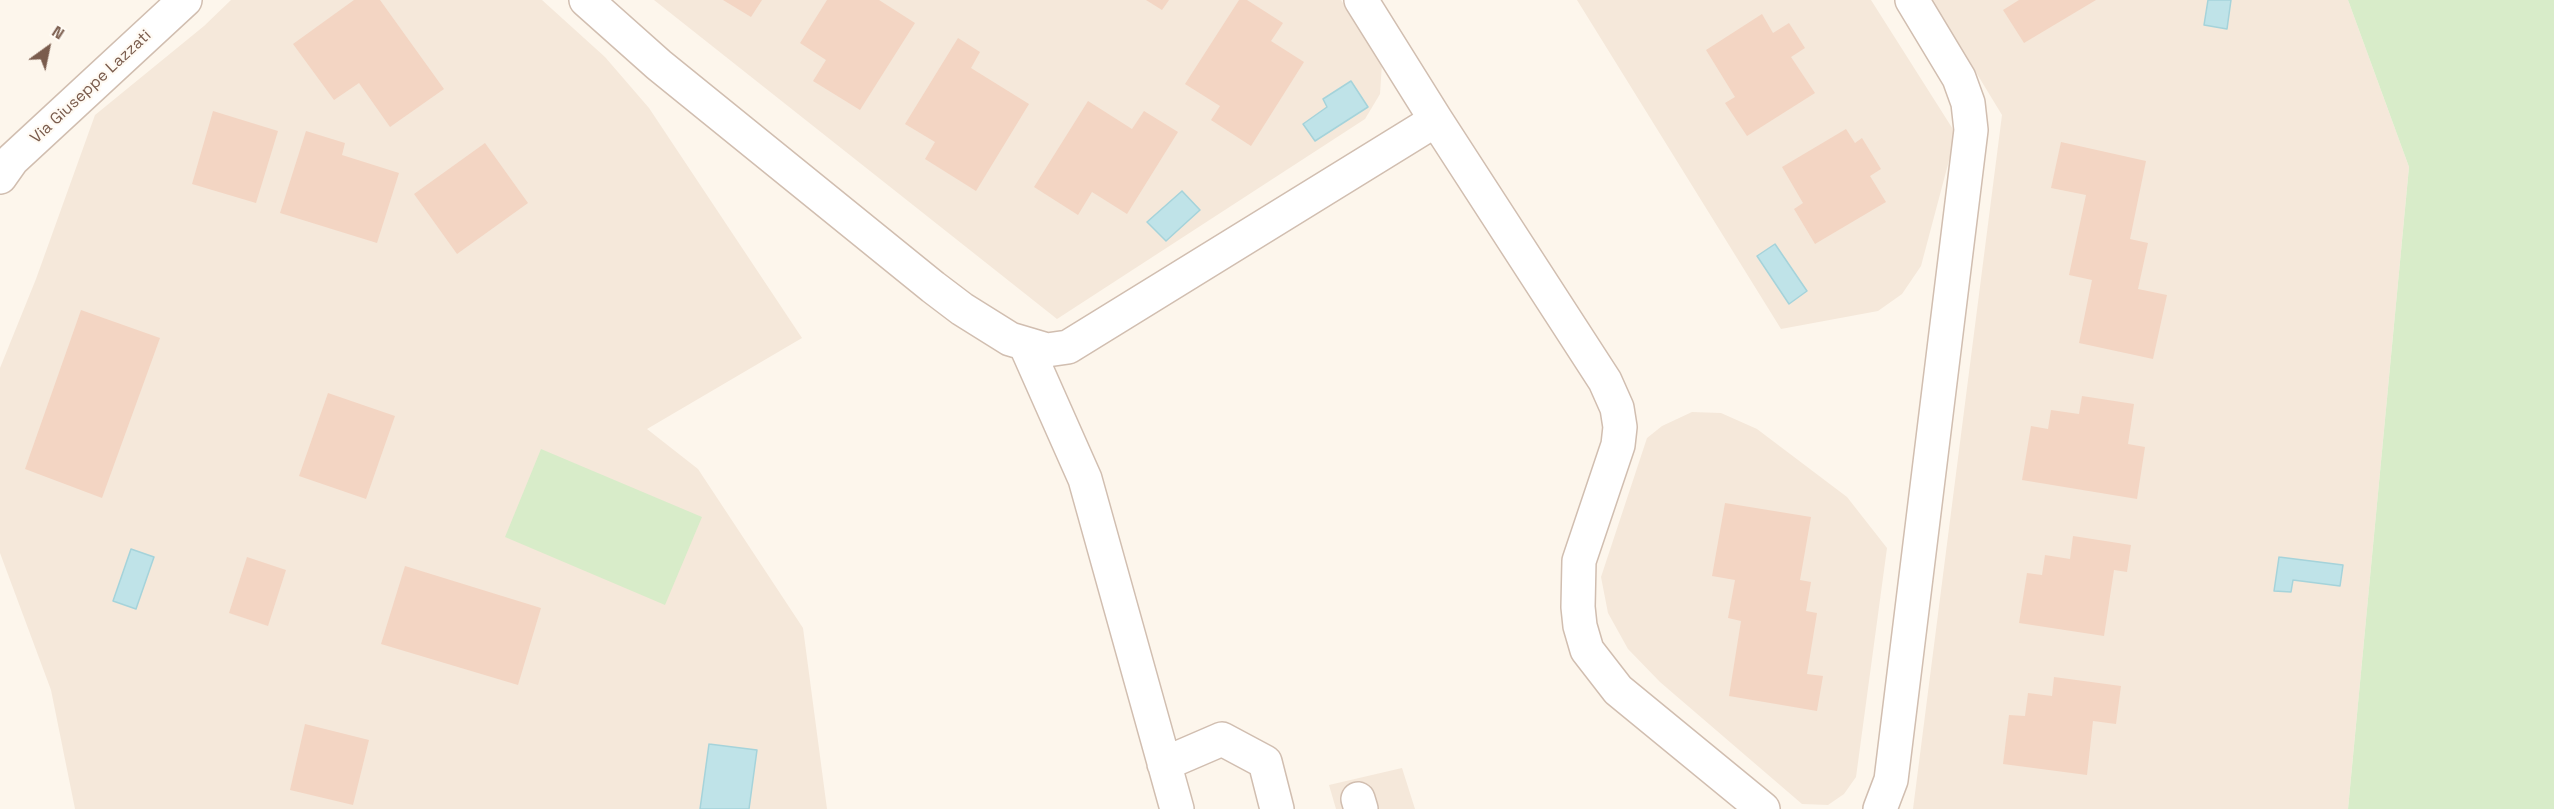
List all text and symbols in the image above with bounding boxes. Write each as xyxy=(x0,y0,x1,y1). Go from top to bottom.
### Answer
north arrow xyxy=(18,18,78,78)
text: N xyxy=(48,21,68,44)
street label: Via Giuseppe Lazzati xyxy=(27,26,155,148)

